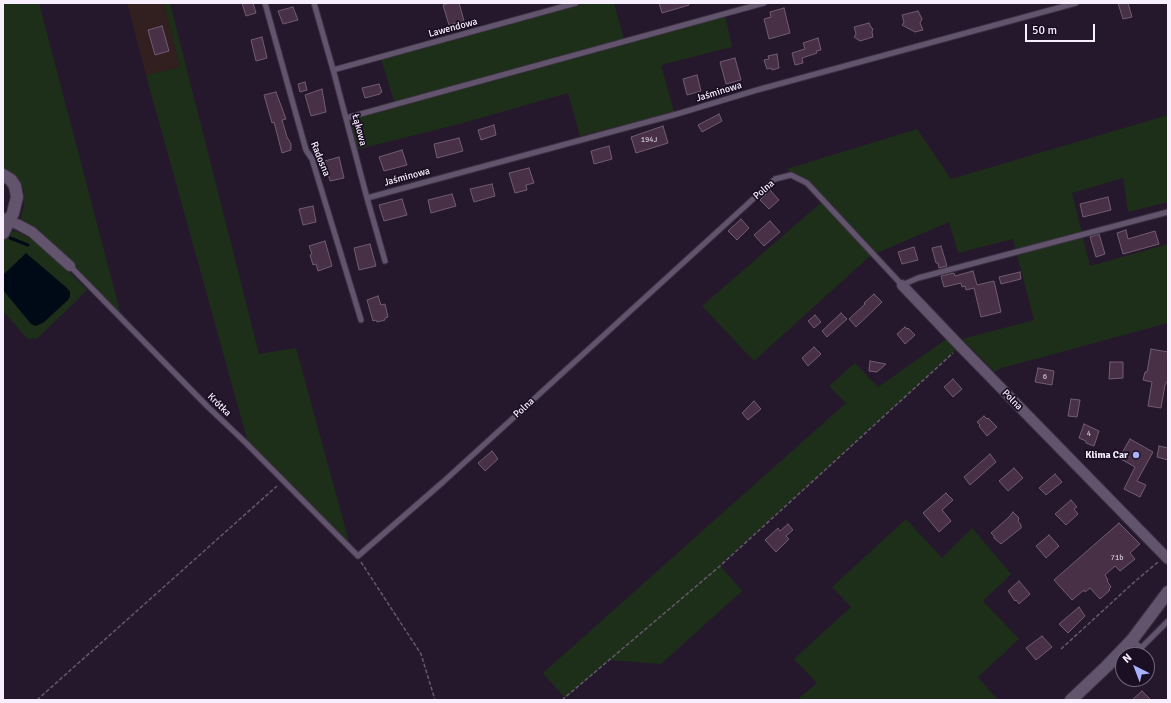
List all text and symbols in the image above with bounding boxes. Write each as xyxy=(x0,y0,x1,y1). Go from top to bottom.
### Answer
street label: Lawendowa xyxy=(427,16,479,40)
scale bar xyxy=(1027,16,1097,42)
text: 50 m xyxy=(1032,23,1057,38)
street label: Jaśminowa xyxy=(695,79,743,105)
street label: Łąkowa xyxy=(349,113,369,147)
house number: 194J xyxy=(641,135,657,145)
street label: Radosna xyxy=(308,140,332,178)
street label: Jaśminowa xyxy=(383,165,431,189)
street label: Polna xyxy=(751,178,777,202)
house number: 6 xyxy=(1043,372,1047,382)
street label: Polna xyxy=(999,387,1025,413)
street label: Krótka xyxy=(205,391,233,419)
street label: Polna xyxy=(511,395,537,421)
house number: 4 xyxy=(1087,429,1091,439)
place label: Klima Car xyxy=(1085,449,1128,461)
marker: Klima Car xyxy=(1131,450,1141,460)
house number: 71b xyxy=(1111,553,1123,563)
north arrow xyxy=(1115,647,1155,687)
text: N xyxy=(1120,651,1134,666)

